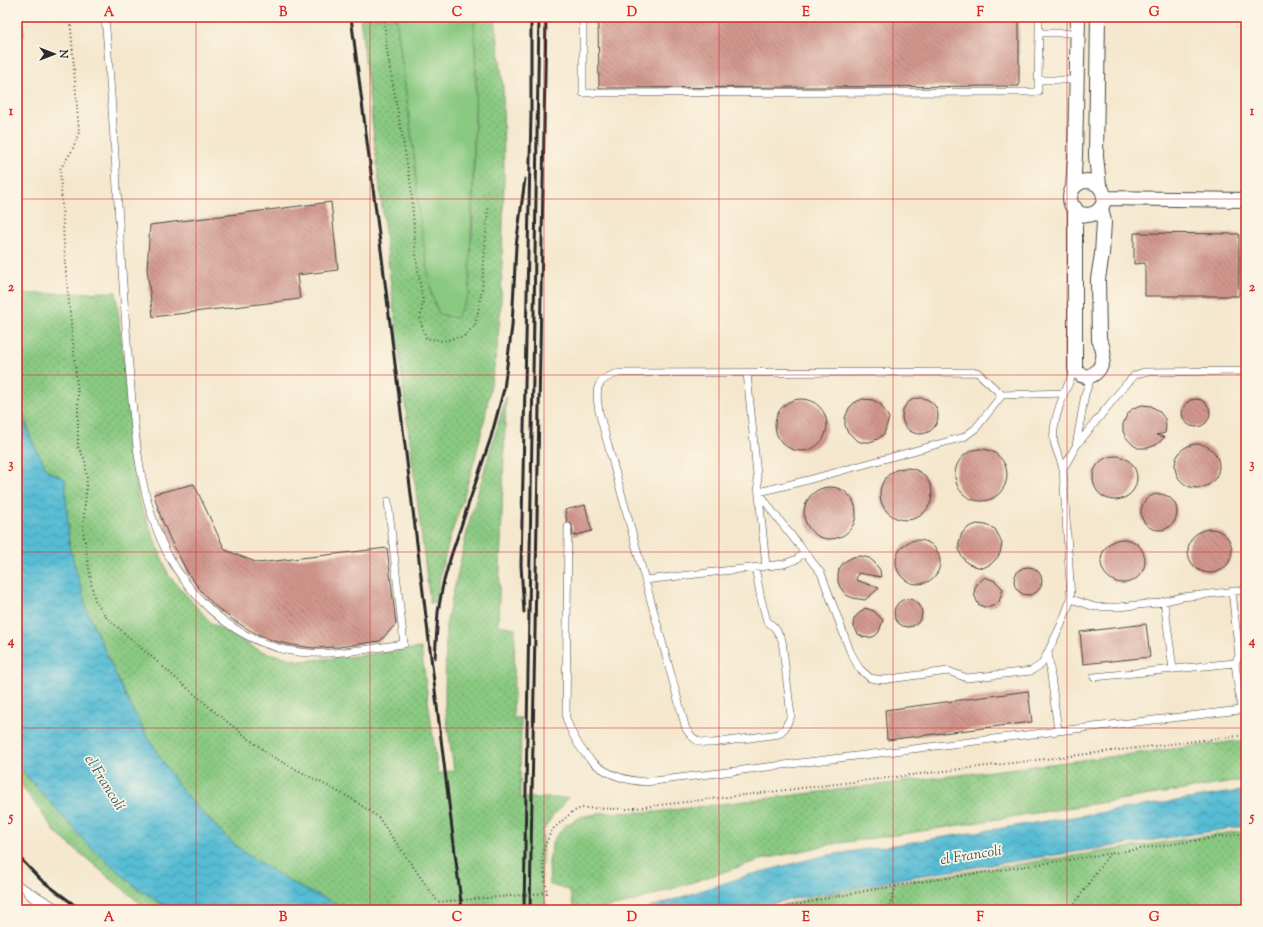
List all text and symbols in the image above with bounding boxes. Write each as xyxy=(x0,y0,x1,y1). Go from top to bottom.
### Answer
text: A xyxy=(104,4,115,22)
text: B xyxy=(279,4,288,22)
text: C xyxy=(452,4,462,22)
text: D xyxy=(627,4,637,22)
text: E xyxy=(802,4,810,22)
text: F xyxy=(976,4,984,22)
text: G xyxy=(1149,4,1160,22)
north arrow xyxy=(34,34,74,74)
text: N xyxy=(55,49,71,59)
text: 1 xyxy=(9,103,14,121)
text: 1 xyxy=(1250,103,1255,121)
text: 2 xyxy=(8,279,15,297)
text: 2 xyxy=(1249,279,1256,297)
text: 3 xyxy=(8,456,14,474)
text: 3 xyxy=(1249,456,1255,474)
text: 4 xyxy=(7,633,15,651)
text: 4 xyxy=(1248,633,1256,651)
water label: el Francolí xyxy=(79,751,129,815)
text: 5 xyxy=(8,809,14,827)
text: 5 xyxy=(1249,809,1255,827)
water label: el Francolí xyxy=(939,841,1004,871)
text: A xyxy=(104,909,115,927)
text: B xyxy=(279,909,288,927)
text: C xyxy=(452,909,462,927)
text: D xyxy=(627,909,637,927)
text: E xyxy=(802,909,810,927)
text: F xyxy=(976,909,984,927)
text: G xyxy=(1149,909,1160,927)

